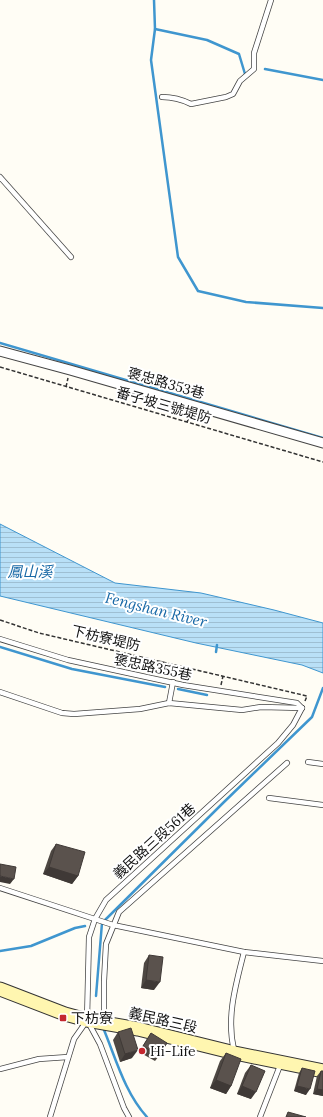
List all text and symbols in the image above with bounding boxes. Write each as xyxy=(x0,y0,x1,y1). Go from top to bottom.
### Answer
street label: 褒忠路353巷 xyxy=(125,363,207,403)
street label: 番子坡三號堤防 xyxy=(114,383,214,427)
water label: 鳳山溪 xyxy=(7,562,54,581)
water label: Fengshan River xyxy=(103,588,209,631)
street label: 下枋寮堤防 xyxy=(70,621,142,655)
street label: 褒忠路355巷 xyxy=(112,650,194,684)
street label: 義民路三段561巷 xyxy=(109,799,199,883)
street label: 義民路三段 xyxy=(127,1003,199,1037)
place label: 下枋寮 xyxy=(71,1009,113,1027)
marker: 下枋寮 xyxy=(58,1013,68,1023)
place label: Hi-Life xyxy=(150,1042,196,1060)
marker: Hi-Life xyxy=(137,1046,147,1056)

